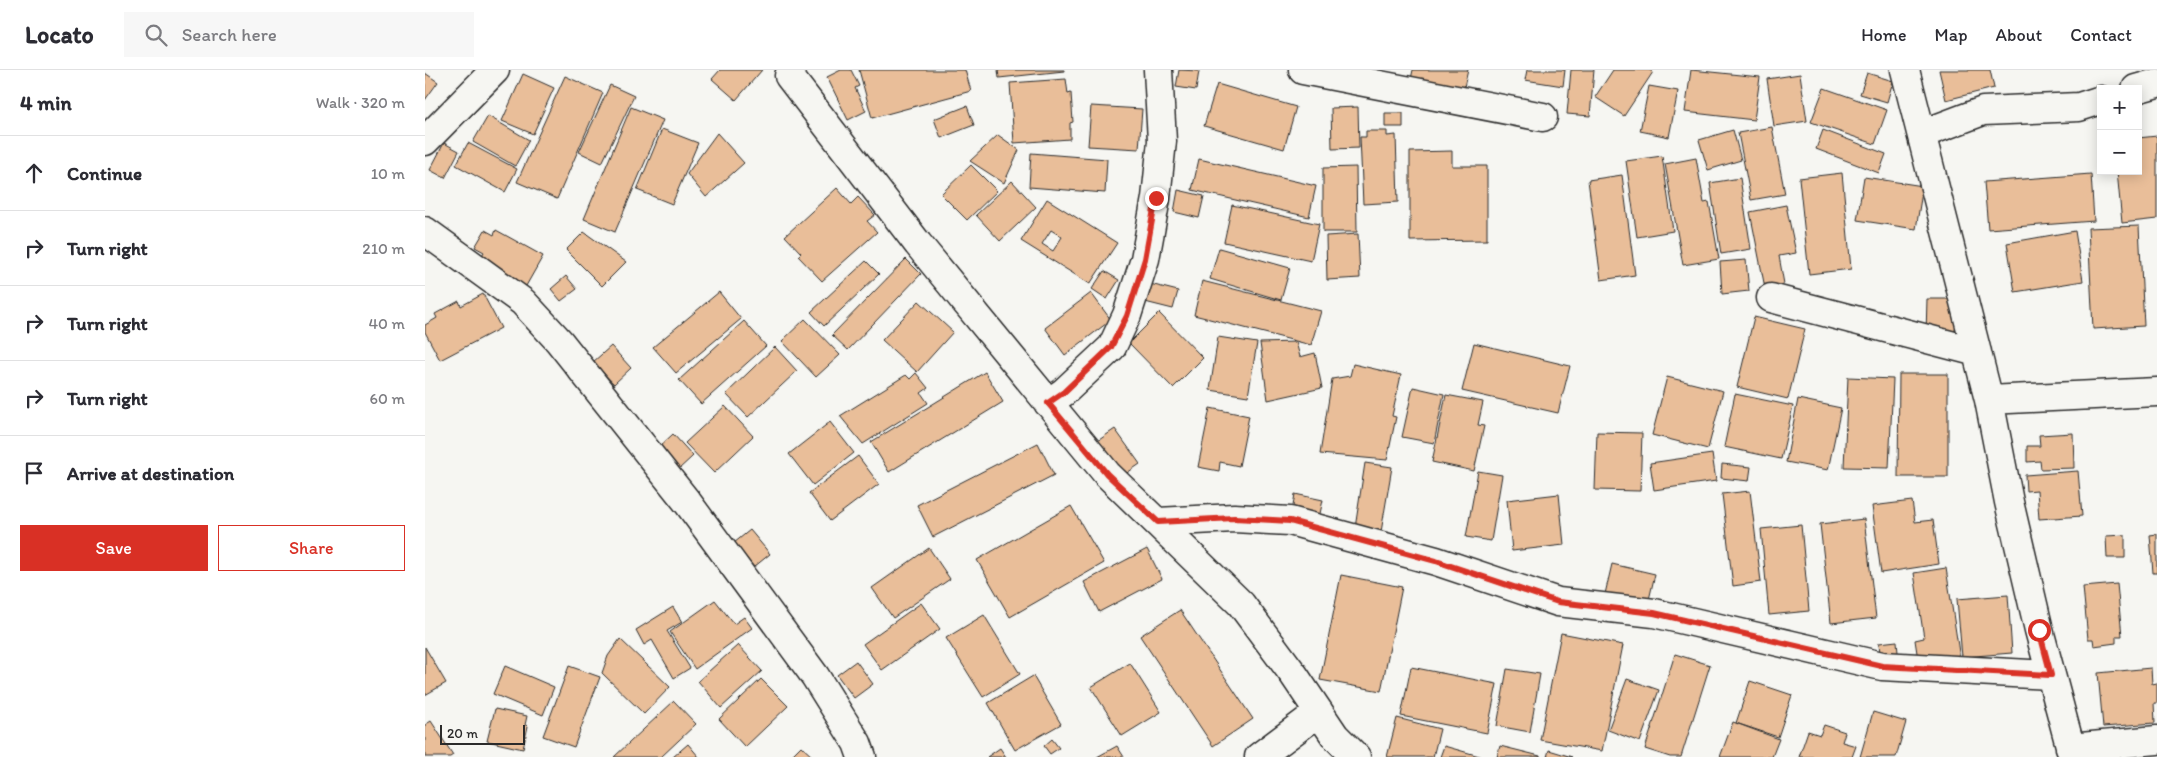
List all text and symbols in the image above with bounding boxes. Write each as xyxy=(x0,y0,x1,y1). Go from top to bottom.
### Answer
search box xyxy=(124,12,474,57)
text: Locato xyxy=(25,20,94,49)
icon: search xyxy=(142,21,170,49)
text: Search here xyxy=(182,23,277,46)
text: Home xyxy=(1861,24,1907,46)
text: Map xyxy=(1935,24,1968,46)
text: About xyxy=(1996,24,2042,46)
text: Contact xyxy=(2070,24,2132,46)
map controls xyxy=(2097,85,2142,175)
button: + xyxy=(2097,85,2142,130)
text: 4 min xyxy=(20,90,72,115)
text: Walk · 320 m xyxy=(316,93,405,112)
button: − xyxy=(2097,130,2142,175)
icon: ahead xyxy=(20,159,48,187)
text: Continue xyxy=(67,162,142,185)
text: 10 m xyxy=(371,164,405,183)
route end xyxy=(1145,187,1168,210)
icon: right xyxy=(20,234,48,262)
text: Turn right xyxy=(67,237,148,260)
text: 210 m xyxy=(362,239,405,258)
icon: right xyxy=(20,309,48,337)
text: Turn right xyxy=(67,312,148,335)
text: 40 m xyxy=(368,314,405,333)
icon: right xyxy=(20,384,48,412)
text: Turn right xyxy=(67,387,148,410)
text: 60 m xyxy=(370,389,405,408)
icon: arrive xyxy=(20,459,48,487)
text: Arrive at destination xyxy=(67,462,234,485)
button: Save xyxy=(20,525,208,571)
button: Share xyxy=(218,525,405,571)
route start xyxy=(2028,619,2051,642)
scale bar xyxy=(440,722,525,745)
text: 20 m xyxy=(447,725,478,742)

